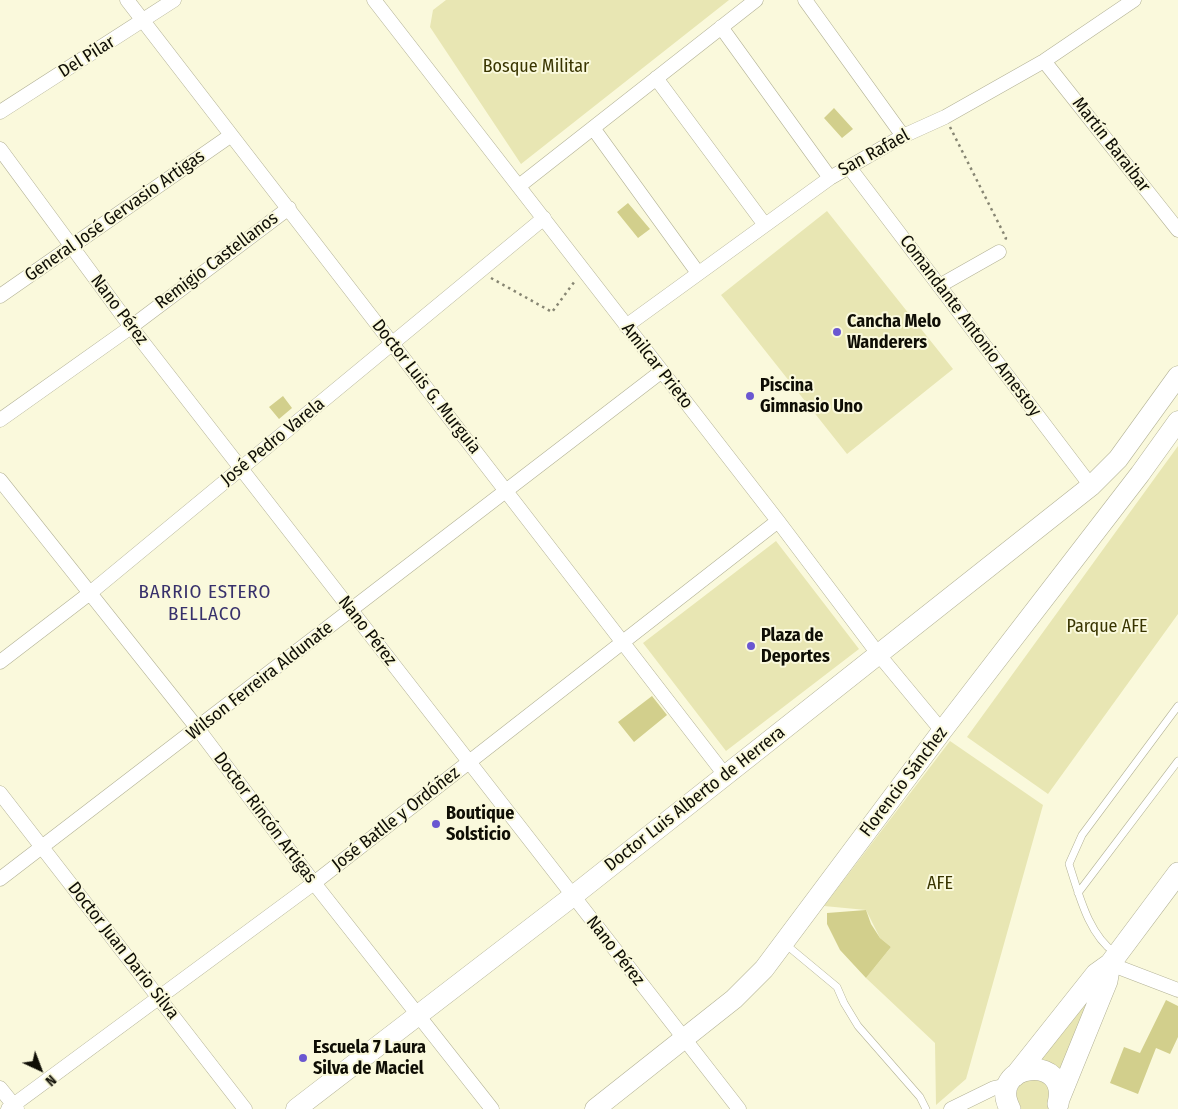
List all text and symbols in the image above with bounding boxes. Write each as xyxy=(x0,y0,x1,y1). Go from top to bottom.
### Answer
street label: Del Pilar xyxy=(55,31,119,83)
park label: Bosque Militar xyxy=(483,56,589,78)
street label: Martín Baraibar xyxy=(1067,93,1155,197)
street label: San Rafael xyxy=(835,125,913,181)
street label: General José Gervasio Artigas xyxy=(21,146,209,286)
street label: Remigio Castellanos xyxy=(151,208,283,314)
street label: Comandante Antonio Amestoy xyxy=(895,231,1045,421)
street label: Nano Pérez xyxy=(86,271,152,349)
place label: Cancha Melo Wanderers xyxy=(847,311,941,354)
street label: Doctor Luis G. Murguia xyxy=(367,316,485,458)
street label: Amilcar Prieto xyxy=(617,319,697,413)
marker: Cancha Melo Wanderers xyxy=(831,326,843,338)
place label: Piscina Gimnasio Uno xyxy=(760,375,863,418)
marker: Piscina Gimnasio Uno xyxy=(744,390,756,402)
street label: José Pedro Varela xyxy=(217,393,329,491)
district label: BARRIO ESTERO BELLACO xyxy=(137,582,273,626)
street label: Nano Pérez xyxy=(333,592,401,670)
park label: Parque AFE xyxy=(1066,616,1148,638)
street label: Wilson Ferreira Aldunate xyxy=(182,617,338,745)
place label: Plaza de Deportes xyxy=(761,625,830,668)
marker: Plaza de Deportes xyxy=(745,640,757,652)
street label: Doctor Luis Alberto de Herrera xyxy=(600,722,790,876)
street label: Florencio Sánchez xyxy=(856,723,952,841)
street label: Doctor Rincón Artigas xyxy=(209,748,321,888)
street label: José Batlle y Ordóñez xyxy=(328,762,464,876)
place label: Boutique Solsticio xyxy=(446,803,514,846)
marker: Boutique Solsticio xyxy=(430,818,442,830)
park label: AFE xyxy=(927,873,953,895)
street label: Doctor Juan Dario Silva xyxy=(63,878,183,1024)
street label: Nano Pérez xyxy=(581,912,649,990)
place label: Escuela 7 Laura Silva de Maciel xyxy=(313,1037,426,1080)
north arrow xyxy=(15,1044,65,1094)
marker: Escuela 7 Laura Silva de Maciel xyxy=(297,1052,309,1064)
text: N xyxy=(42,1071,59,1089)

